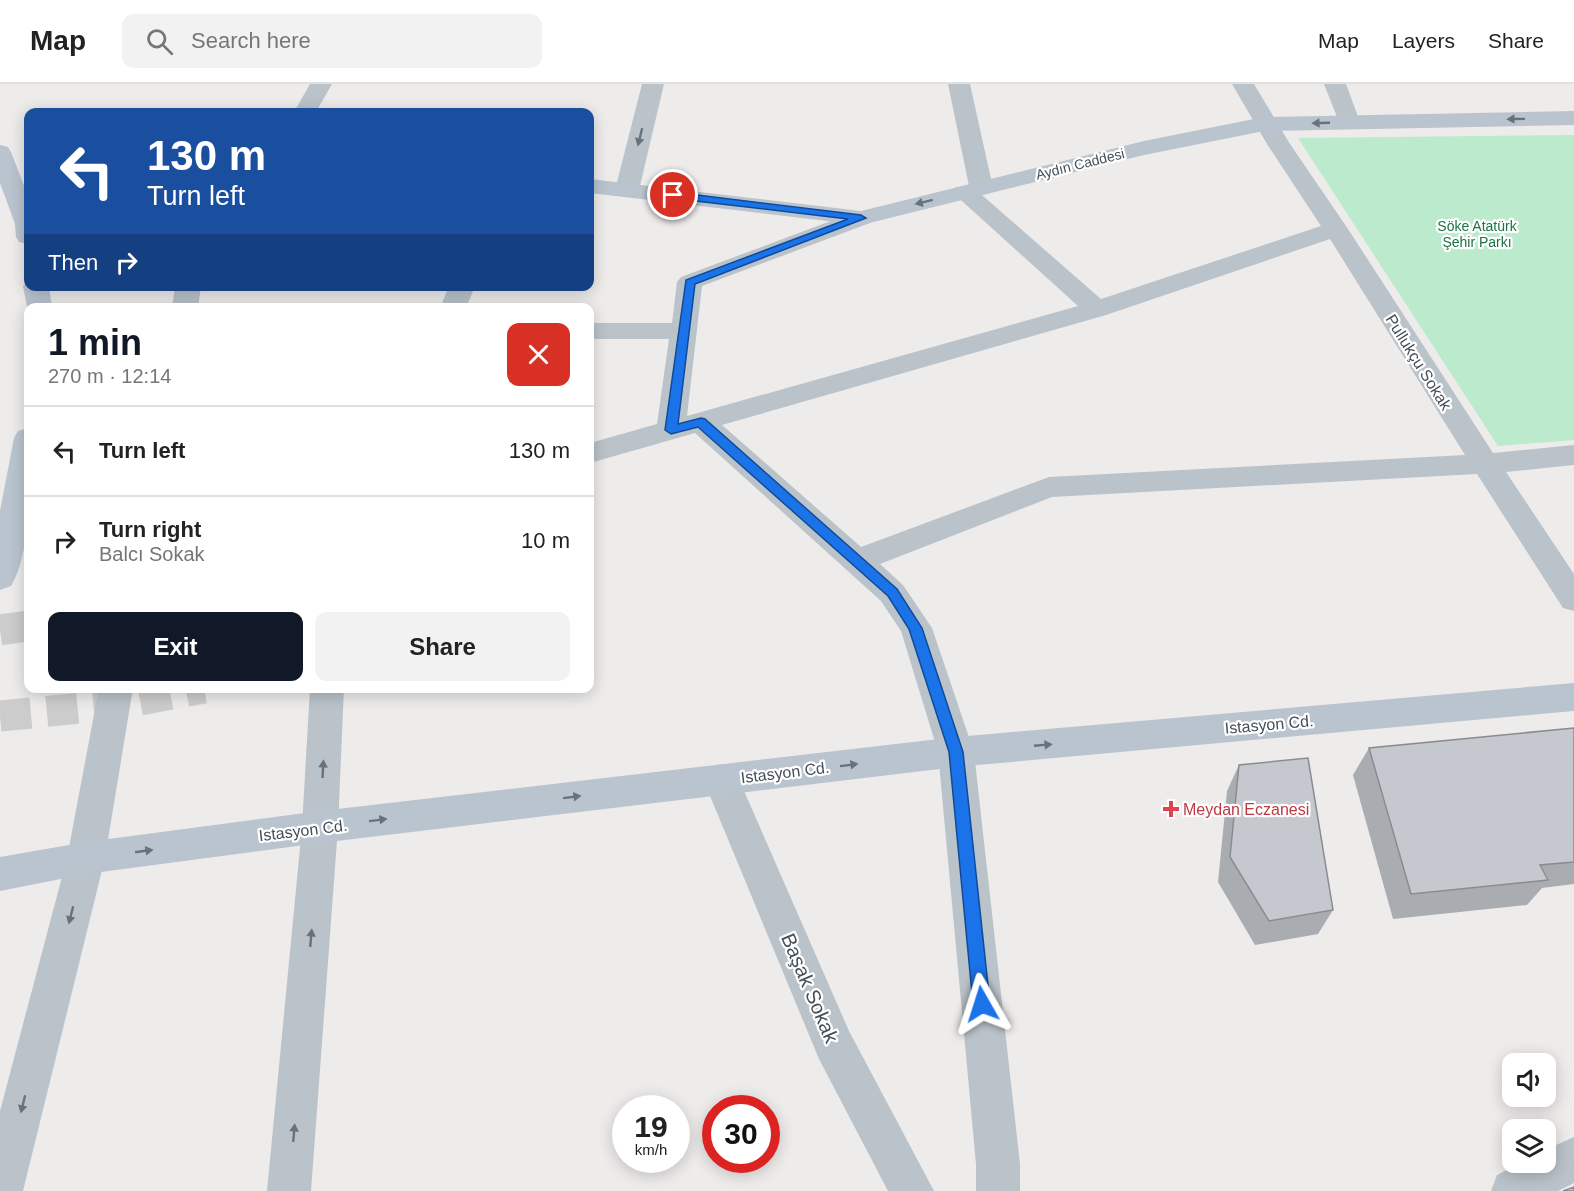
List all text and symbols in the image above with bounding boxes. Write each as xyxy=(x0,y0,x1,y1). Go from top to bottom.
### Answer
search box xyxy=(122,14,542,68)
text: Map xyxy=(30,25,86,56)
icon: search xyxy=(143,25,176,58)
text: Search here xyxy=(191,28,311,53)
text: Map xyxy=(1318,29,1359,52)
text: Layers xyxy=(1392,29,1455,52)
text: Share xyxy=(1488,29,1544,52)
one-way arrow xyxy=(1506,114,1525,124)
one-way arrow xyxy=(1311,118,1330,127)
one-way arrow xyxy=(634,128,644,146)
icon: left xyxy=(48,132,126,210)
text: 130 m xyxy=(147,132,266,179)
street label: Aydın Caddesi xyxy=(1034,145,1126,183)
pin xyxy=(647,169,698,220)
icon: arrive xyxy=(656,178,689,211)
text: Turn left xyxy=(147,181,245,211)
one-way arrow xyxy=(915,198,934,208)
park label: Söke Atatürk Şehir Parkı xyxy=(1437,218,1518,250)
icon: right xyxy=(110,246,143,279)
text: Then xyxy=(48,250,98,275)
street label: Pullukçu Sokak xyxy=(1382,311,1455,414)
text: 1 min xyxy=(48,322,142,363)
button: close xyxy=(507,323,570,386)
text: 270 m · 12:14 xyxy=(48,365,171,387)
icon: left xyxy=(48,435,81,468)
text: Turn left xyxy=(99,438,185,463)
text: 130 m xyxy=(509,438,570,463)
text: Turn right xyxy=(99,517,201,542)
icon: right xyxy=(48,525,81,558)
text: 10 m xyxy=(521,528,570,553)
text: Balcı Sokak xyxy=(99,543,205,565)
button: Exit xyxy=(48,612,303,681)
button: Share xyxy=(315,612,570,681)
street label: Istasyon Cd. xyxy=(1224,712,1314,737)
one-way arrow xyxy=(1033,740,1052,749)
one-way arrow xyxy=(318,759,327,778)
street label: Istasyon Cd. xyxy=(740,759,830,786)
one-way arrow xyxy=(840,760,859,769)
one-way arrow xyxy=(562,792,581,802)
place label: Meydan Eczanesi xyxy=(1183,801,1309,818)
marker: Meydan Eczanesi xyxy=(1164,802,1178,816)
one-way arrow xyxy=(369,815,388,825)
street label: Istasyon Cd. xyxy=(258,817,348,844)
one-way arrow xyxy=(134,846,153,855)
one-way arrow xyxy=(66,906,76,924)
one-way arrow xyxy=(306,929,315,948)
street label: Başak Sokak xyxy=(777,930,843,1047)
position arrow xyxy=(950,972,1014,1036)
map controls xyxy=(1502,1053,1556,1173)
button: sound xyxy=(1502,1053,1556,1107)
one-way arrow xyxy=(18,1095,28,1113)
speed limit sign: 30 xyxy=(702,1095,780,1173)
text: 19 xyxy=(634,1110,668,1143)
button: layers xyxy=(1502,1119,1556,1173)
one-way arrow xyxy=(289,1123,299,1142)
text: km/h xyxy=(635,1141,667,1158)

